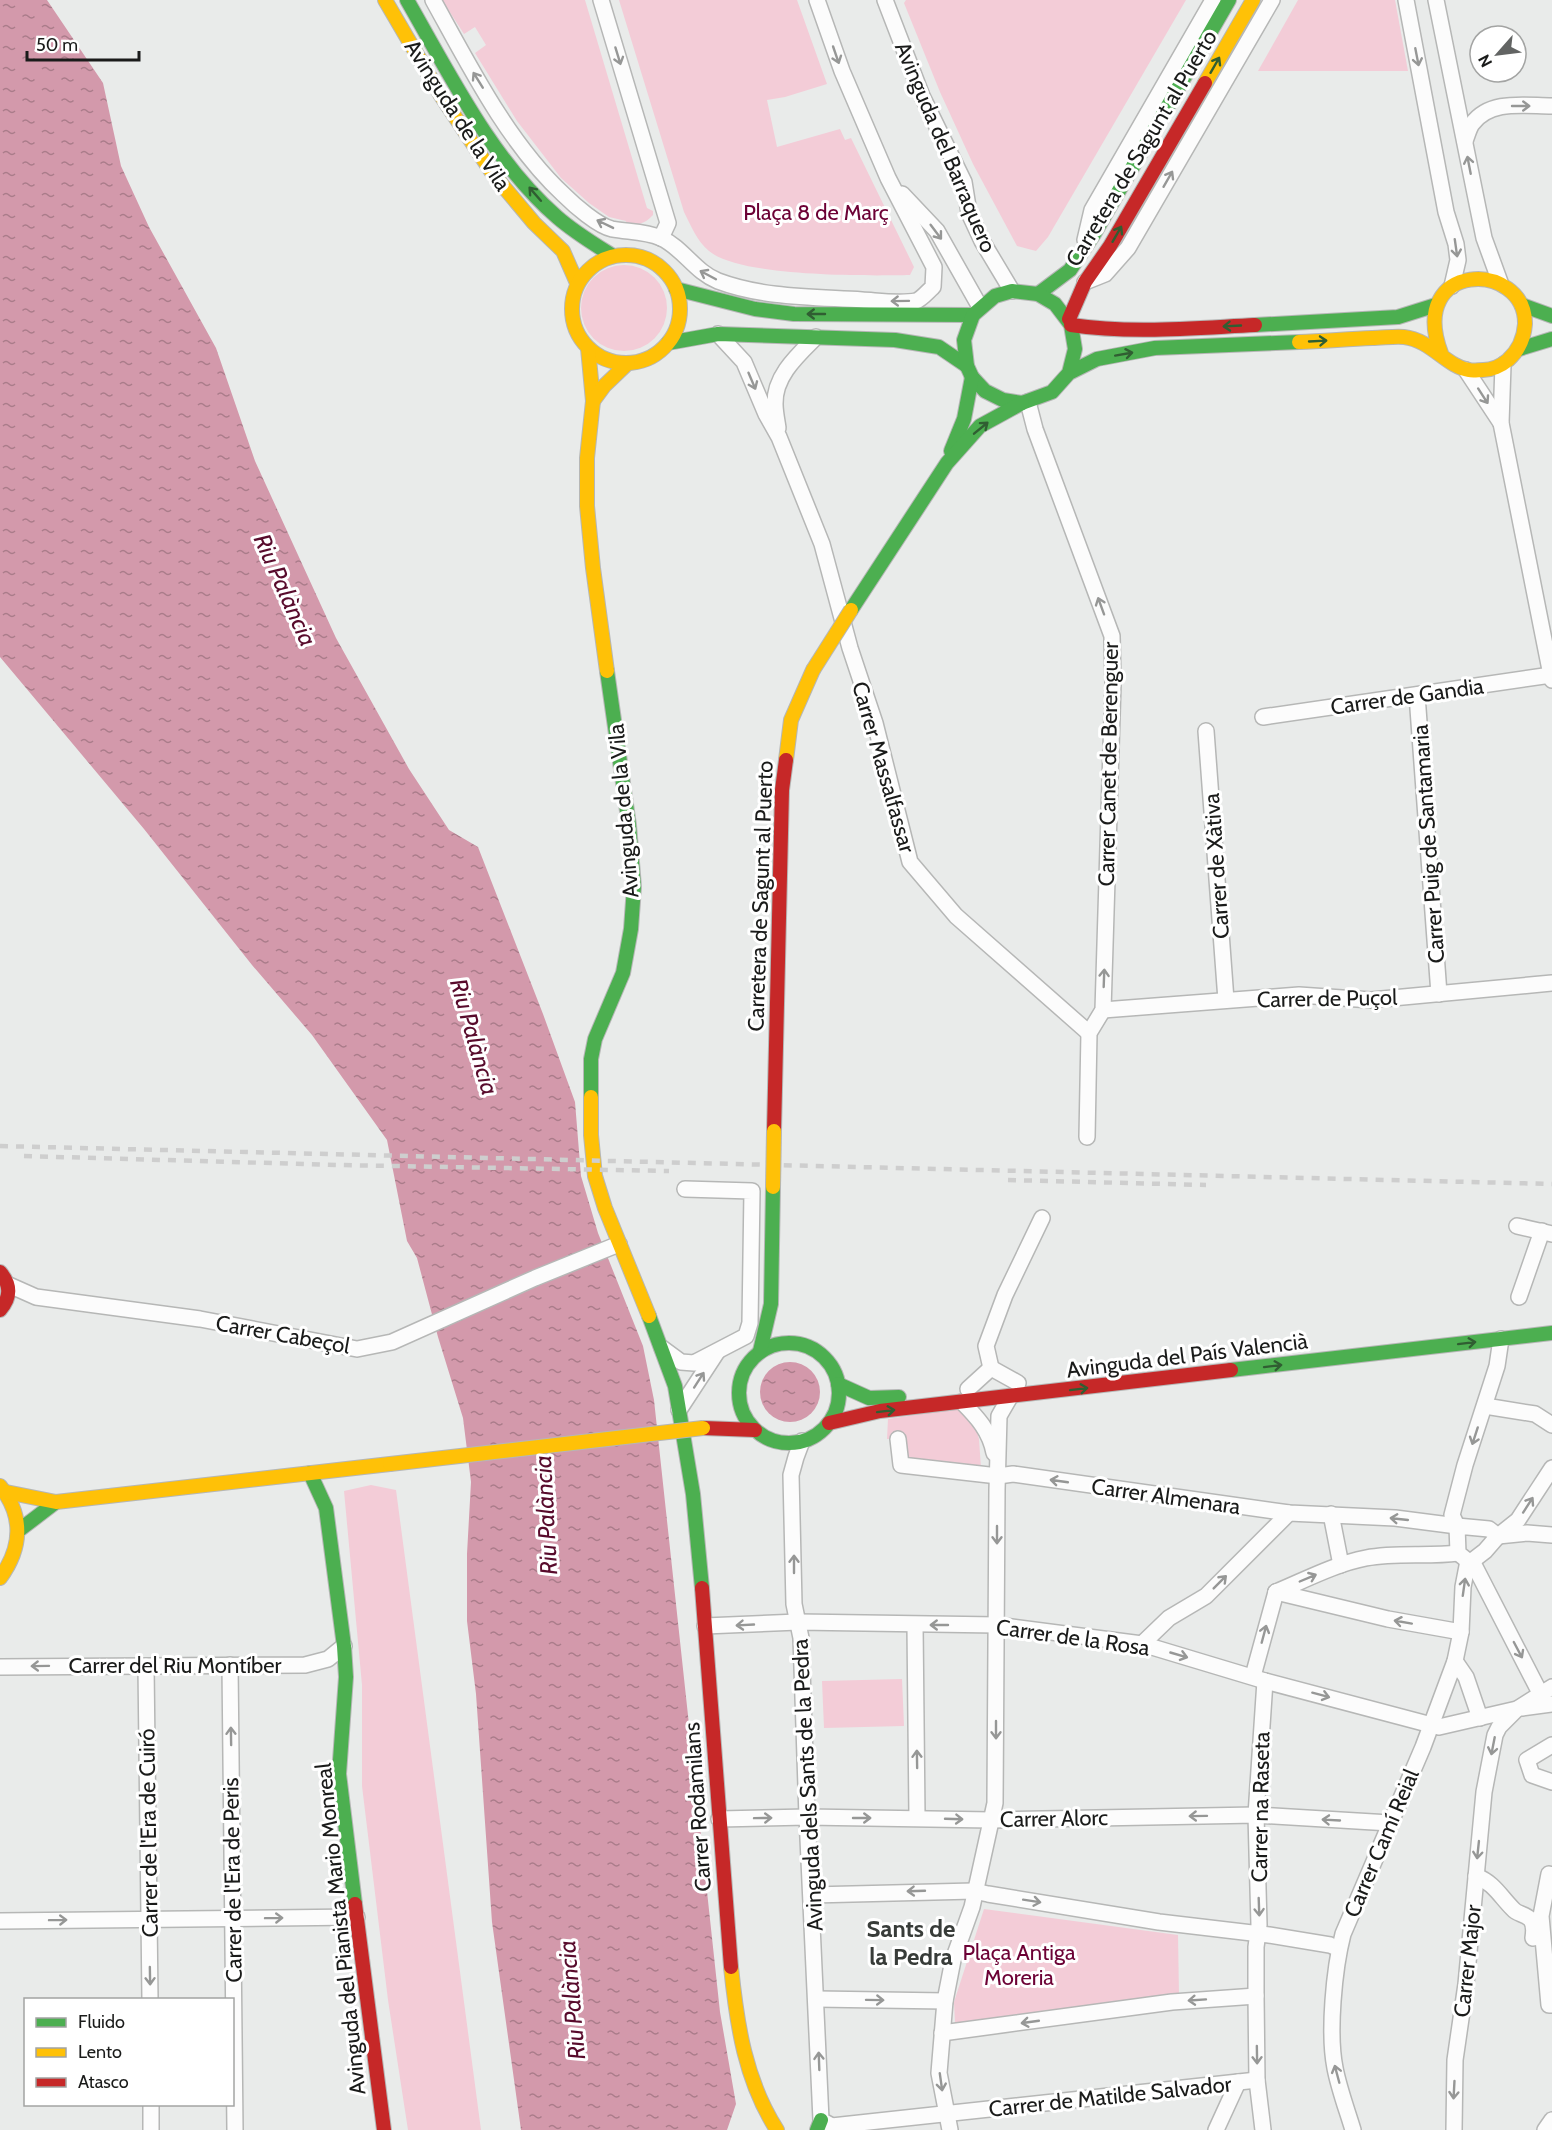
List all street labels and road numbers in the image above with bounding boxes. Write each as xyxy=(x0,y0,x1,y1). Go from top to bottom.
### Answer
street label: Carretera de Sagunt al Puerto xyxy=(1060,25,1223,271)
street label: Avinguda de la Vila xyxy=(399,35,517,196)
street label: Avinguda del Barraquero xyxy=(889,38,1002,257)
street label: Carrer Canet de Berenguer xyxy=(1093,641,1124,887)
street label: Carrer de Gandia xyxy=(1329,672,1486,721)
street label: Carrer Massalfassar xyxy=(846,679,921,856)
street label: Avinguda de la Vila xyxy=(602,722,645,899)
street label: Carrer Puig de Santamaria xyxy=(1407,723,1450,964)
street label: Carretera de Sagunt al Puerto xyxy=(742,760,779,1032)
street label: Carrer de Xàtiva xyxy=(1198,792,1235,940)
street label: Carrer de Puçol xyxy=(1257,984,1398,1013)
street label: Carrer Cabeçol xyxy=(214,1309,353,1360)
street label: Avinguda del País Valencià xyxy=(1065,1327,1310,1384)
street label: Carrer Almenara xyxy=(1090,1473,1243,1520)
street label: Carrer de la Rosa xyxy=(994,1613,1152,1662)
street label: Avinguda dels Sants de la Pedra xyxy=(786,1638,829,1932)
street label: Carrer del Riu Montíber xyxy=(68,1652,282,1679)
street label: Carrer Rodamilans xyxy=(678,1721,717,1893)
street label: Carrer de l'Era de Cuiró xyxy=(133,1728,164,1938)
street label: Carrer na Raseta xyxy=(1246,1731,1275,1883)
street label: Avinguda del Pianista Mario Monreal xyxy=(310,1761,371,2096)
street label: Carrer Camí Reial xyxy=(1338,1764,1425,1921)
street label: Carrer de l'Era de Peris xyxy=(217,1777,248,1983)
street label: Carrer Alorc xyxy=(1000,1804,1108,1833)
street label: Carrer Major xyxy=(1448,1903,1487,2019)
street label: Carrer de Matilde Salvador xyxy=(987,2070,1233,2123)

